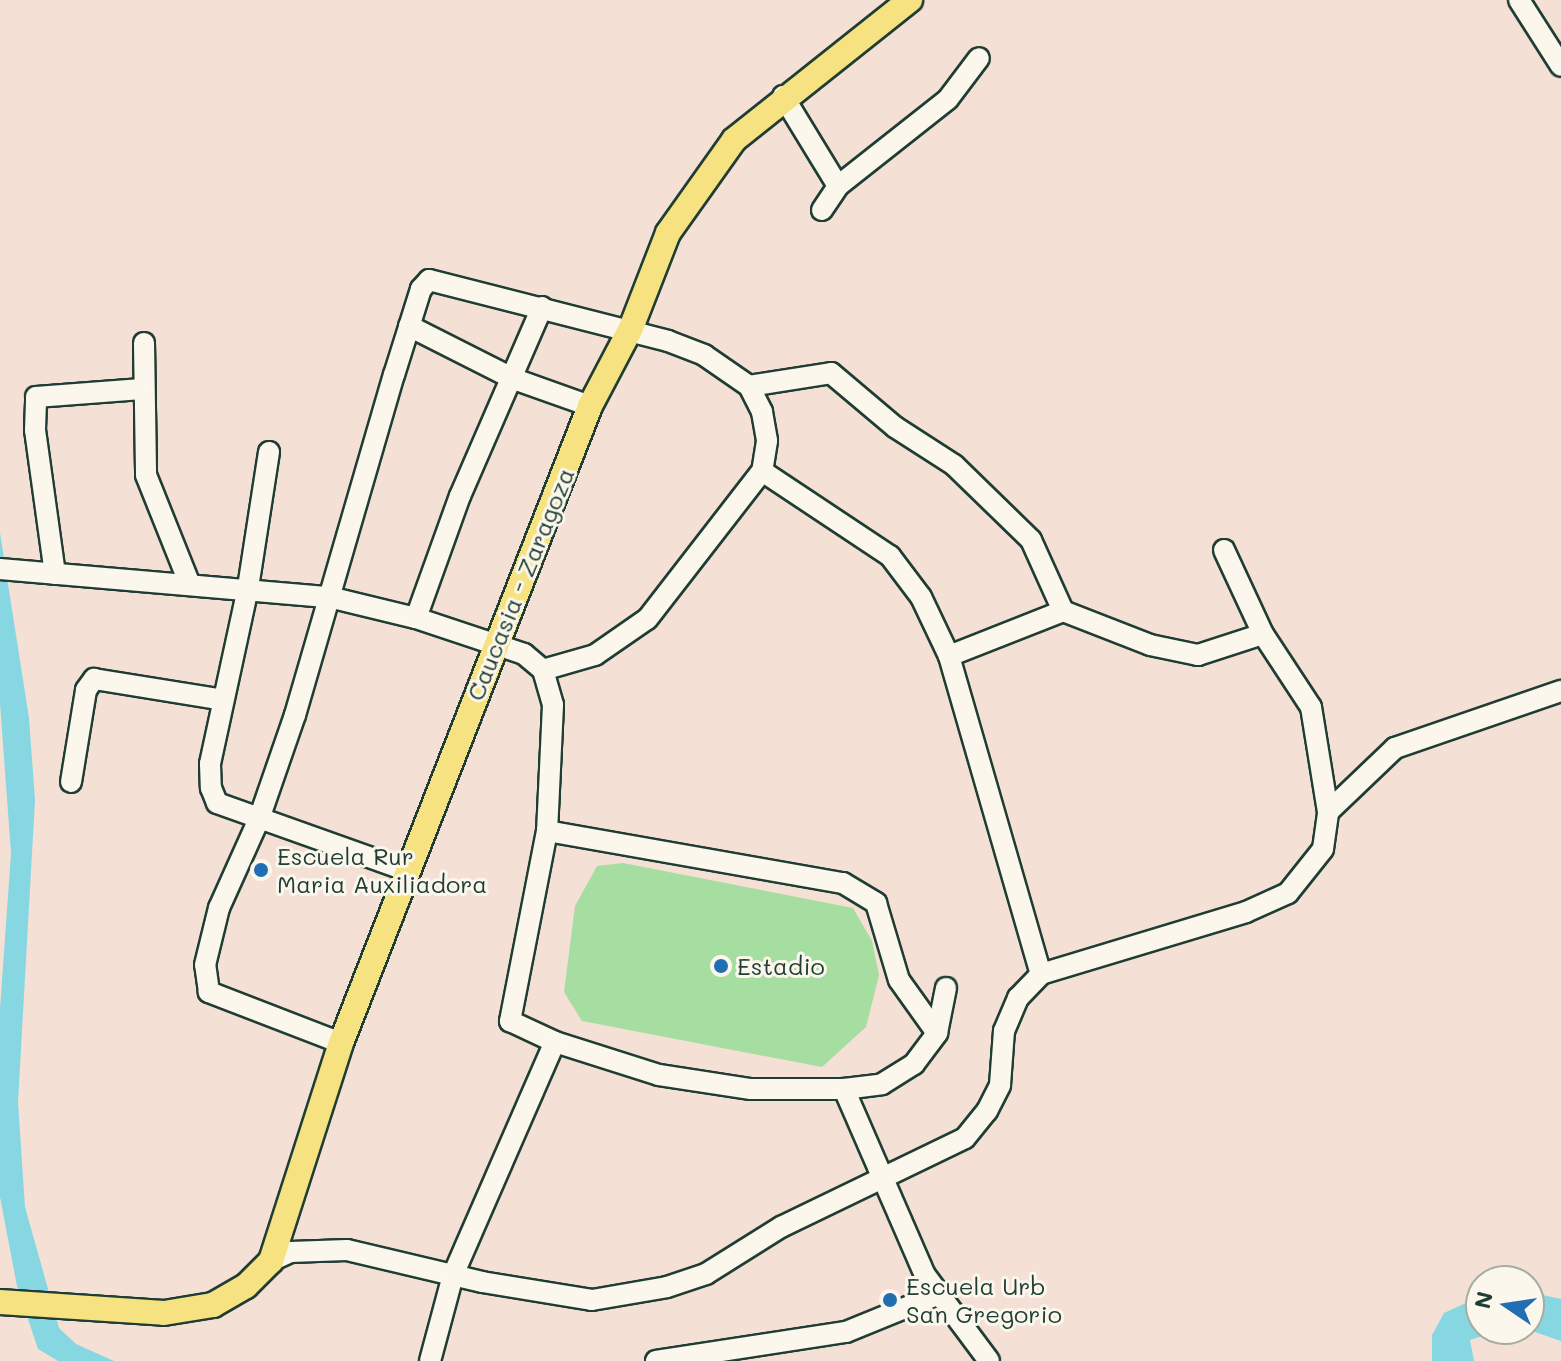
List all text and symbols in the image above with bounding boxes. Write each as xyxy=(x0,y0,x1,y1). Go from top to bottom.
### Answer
street label: Caucasia - Zaragoza xyxy=(460,464,580,704)
place label: Escuela Rur Maria Auxiliadora xyxy=(277,842,487,898)
marker: Escuela Rur Maria Auxiliadora xyxy=(252,861,270,879)
place label: Estadio xyxy=(737,952,825,980)
marker: Estadio xyxy=(712,957,730,975)
north arrow xyxy=(1465,1265,1545,1345)
place label: Escuela Urb San Gregorio xyxy=(906,1272,1062,1328)
text: N xyxy=(1467,1289,1499,1311)
marker: Escuela Urb San Gregorio xyxy=(881,1291,899,1309)

